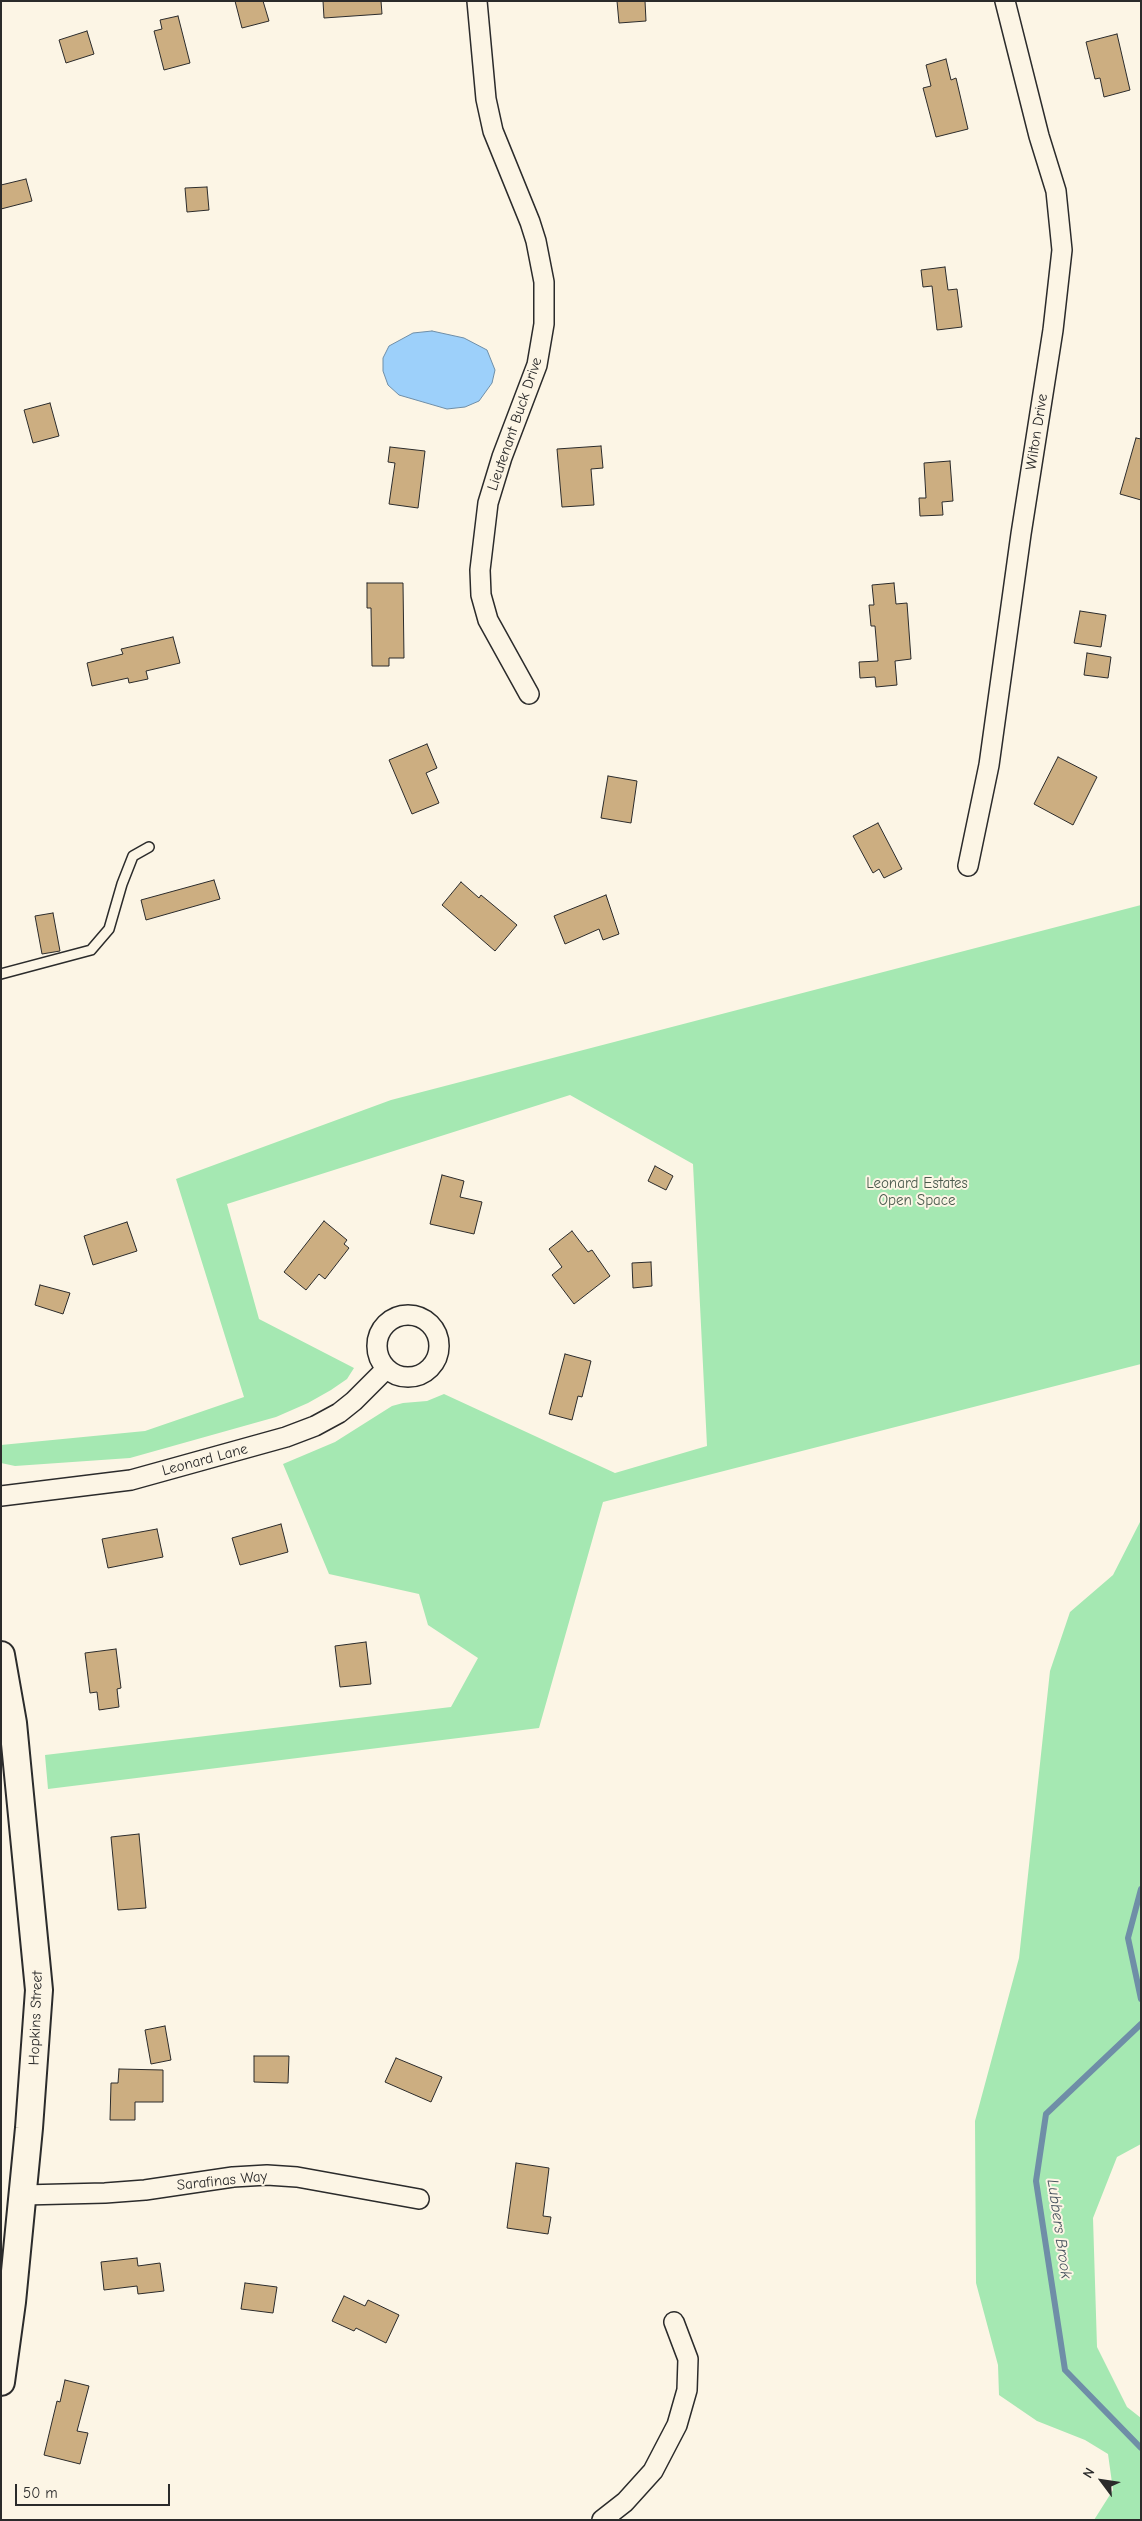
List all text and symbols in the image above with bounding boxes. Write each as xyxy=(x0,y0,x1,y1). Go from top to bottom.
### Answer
street label: Lieutenant Buck Drive xyxy=(484,355,546,493)
street label: Wilton Drive xyxy=(1022,393,1052,471)
park label: Leonard Estates Open Space xyxy=(866,1175,968,1210)
street label: Leonard Lane xyxy=(160,1440,250,1480)
street label: Hopkins Street xyxy=(25,1970,47,2066)
street label: Sarafinas Way xyxy=(176,2167,268,2195)
water label: Lubbers Brook xyxy=(1043,2178,1075,2280)
north arrow xyxy=(1077,2456,1127,2506)
text: N xyxy=(1079,2465,1098,2481)
scale bar xyxy=(18,2474,172,2506)
text: 50 m xyxy=(23,2484,58,2502)

